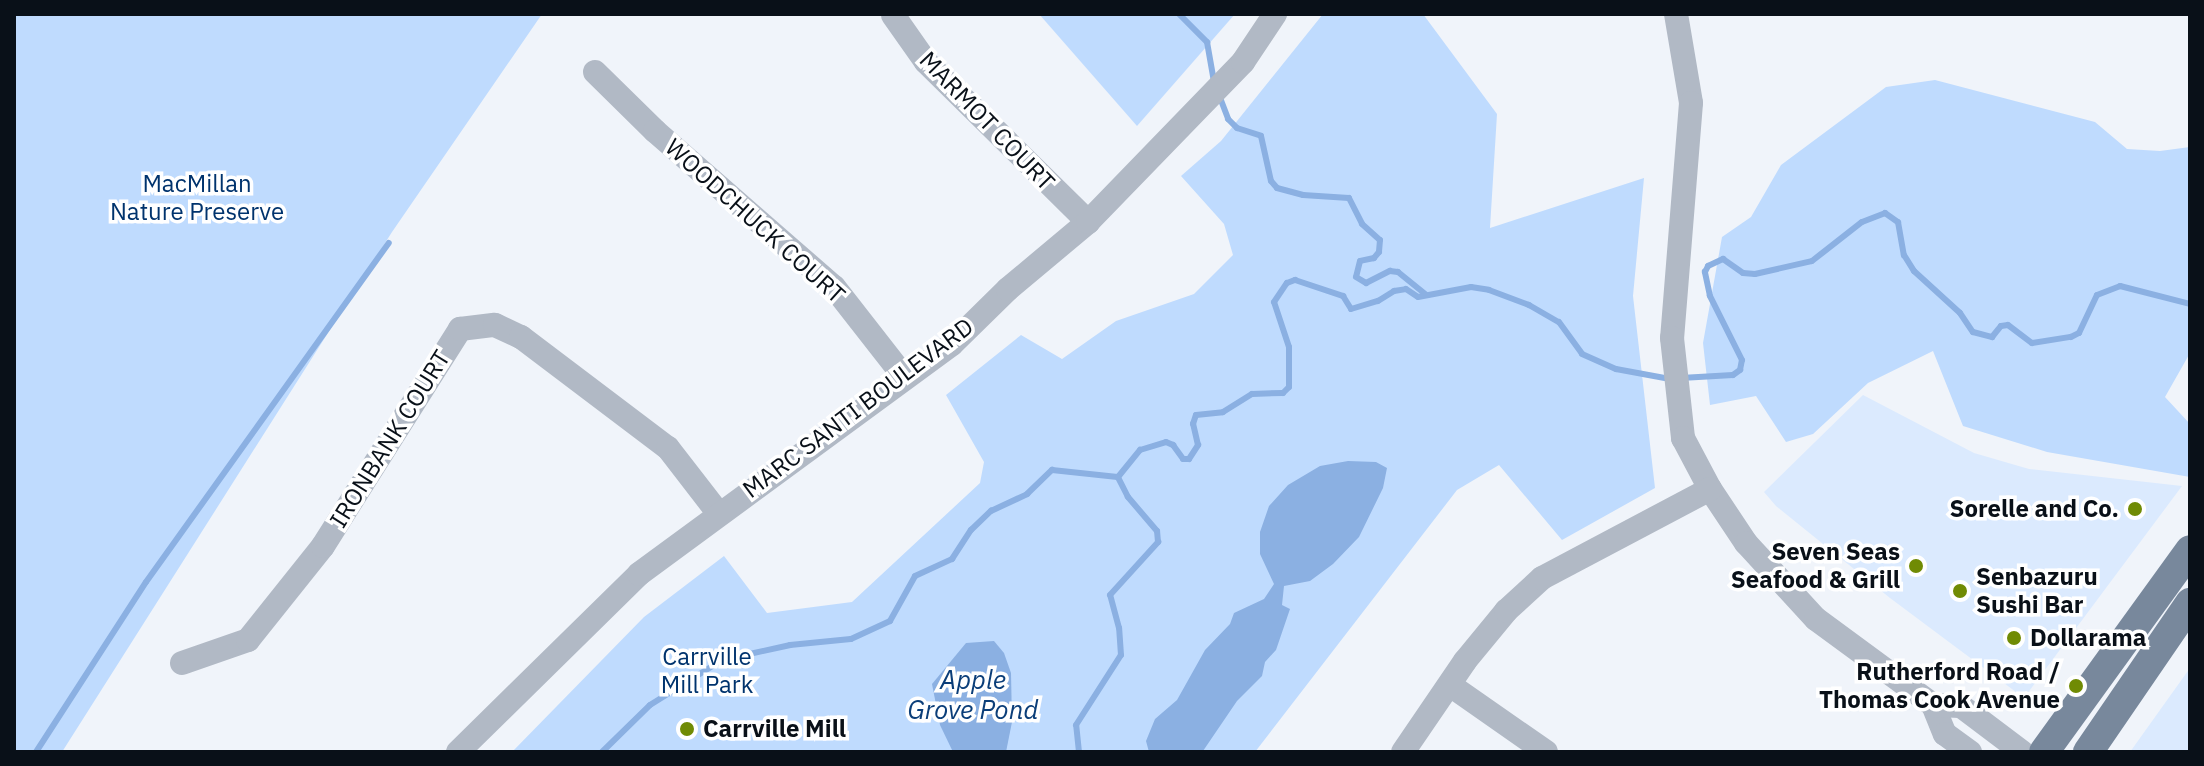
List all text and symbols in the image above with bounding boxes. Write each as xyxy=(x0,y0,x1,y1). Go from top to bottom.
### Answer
street label: MARMOT COURT xyxy=(913,46,1061,196)
street label: WOODCHUCK COURT xyxy=(659,133,851,309)
park label: MacMillan Nature Preserve xyxy=(110,170,284,226)
street label: MARC SANTI BOULEVARD xyxy=(737,312,979,504)
street label: IRONBANK COURT xyxy=(324,345,456,533)
place label: Sorelle and Co. xyxy=(1949,495,2119,523)
marker: Sorelle and Co. xyxy=(2126,500,2144,518)
place label: Seven Seas Seafood & Grill xyxy=(1731,538,1900,594)
marker: Seven Seas Seafood & Grill xyxy=(1907,557,1925,575)
place label: Senbazuru Sushi Bar xyxy=(1976,563,2098,619)
marker: Senbazuru Sushi Bar xyxy=(1951,582,1969,600)
place label: Dollarama xyxy=(2030,624,2146,652)
marker: Dollarama xyxy=(2005,629,2023,647)
park label: Carrville Mill Park xyxy=(661,643,753,699)
place label: Rutherford Road / Thomas Cook Avenue xyxy=(1819,658,2060,714)
water label: Apple Grove Pond xyxy=(907,664,1039,726)
marker: Rutherford Road / Thomas Cook Avenue xyxy=(2067,677,2085,695)
place label: Carrville Mill xyxy=(703,715,846,743)
marker: Carrville Mill xyxy=(678,720,696,738)

